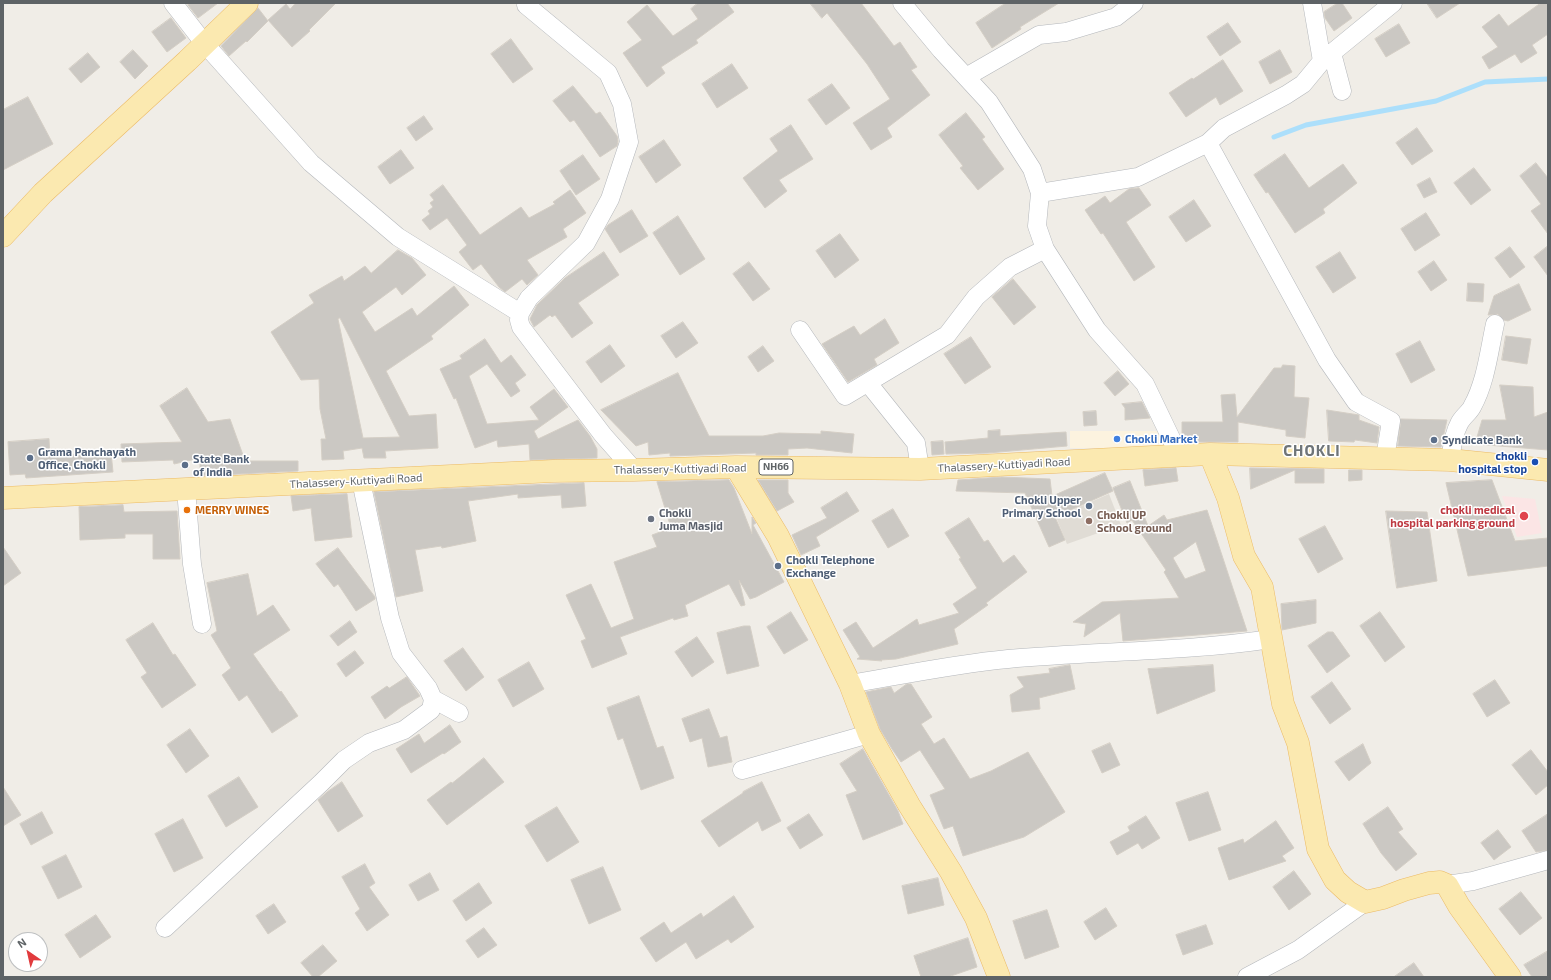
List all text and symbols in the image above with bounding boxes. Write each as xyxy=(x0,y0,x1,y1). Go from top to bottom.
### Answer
place label: Chokli Market xyxy=(1125,432,1197,446)
place label: Syndicate Bank xyxy=(1442,433,1522,447)
marker: Chokli Market xyxy=(1112,434,1122,444)
marker: Syndicate Bank xyxy=(1429,435,1439,445)
district label: CHOKLI xyxy=(1283,442,1341,460)
place label: Grama Panchayath Office, Chokli xyxy=(38,445,136,471)
place label: chokli hospital stop xyxy=(1458,449,1527,475)
place label: State Bank of India xyxy=(193,452,249,478)
marker: Grama Panchayath Office, Chokli xyxy=(25,453,35,463)
street label: Thalassery-Kuttiyadi Road xyxy=(937,455,1071,475)
marker: chokli hospital stop xyxy=(1530,457,1540,467)
road number: NH66 xyxy=(759,459,793,475)
marker: State Bank of India xyxy=(180,460,190,470)
street label: Thalassery-Kuttiyadi Road xyxy=(613,461,747,477)
street label: Thalassery-Kuttiyadi Road xyxy=(289,471,423,491)
place label: Chokli Upper Primary School xyxy=(1002,493,1081,519)
marker: Chokli Upper Primary School xyxy=(1084,501,1094,511)
place label: MERRY WINES xyxy=(195,503,269,517)
place label: chokli medical hospital parking ground xyxy=(1390,503,1515,529)
marker: MERRY WINES xyxy=(182,505,192,515)
place label: Chokli Juma Masjid xyxy=(659,506,723,532)
place label: Chokli UP School ground xyxy=(1097,508,1172,534)
marker: chokli medical hospital parking ground xyxy=(1518,510,1530,522)
marker: Chokli Juma Masjid xyxy=(646,514,656,524)
marker: Chokli UP School ground xyxy=(1084,516,1094,526)
place label: Chokli Telephone Exchange xyxy=(786,553,875,579)
marker: Chokli Telephone Exchange xyxy=(773,561,783,571)
north arrow xyxy=(8,932,48,972)
text: N xyxy=(15,935,28,950)

